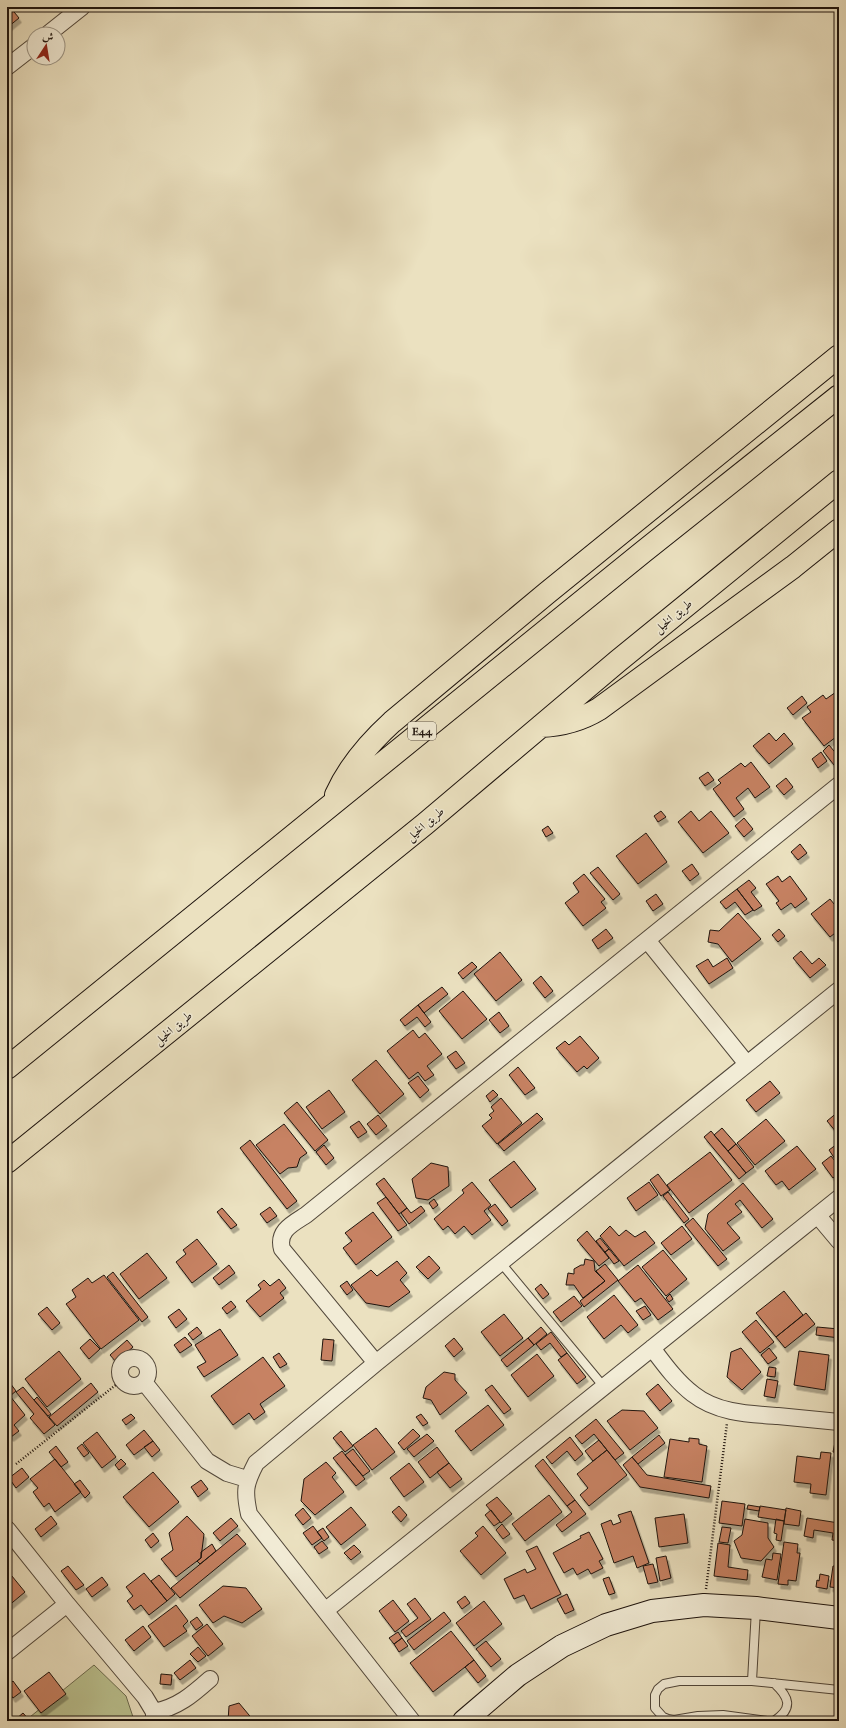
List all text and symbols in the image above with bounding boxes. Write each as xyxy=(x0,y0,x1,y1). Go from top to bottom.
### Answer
north arrow xyxy=(26,26,66,66)
text: ش xyxy=(41,29,55,44)
street label: طريق الخيل xyxy=(651,596,696,637)
road number: E44 xyxy=(408,722,436,740)
street label: طريق الخيل xyxy=(403,804,448,845)
street label: طريق الخيل xyxy=(151,1008,196,1049)

